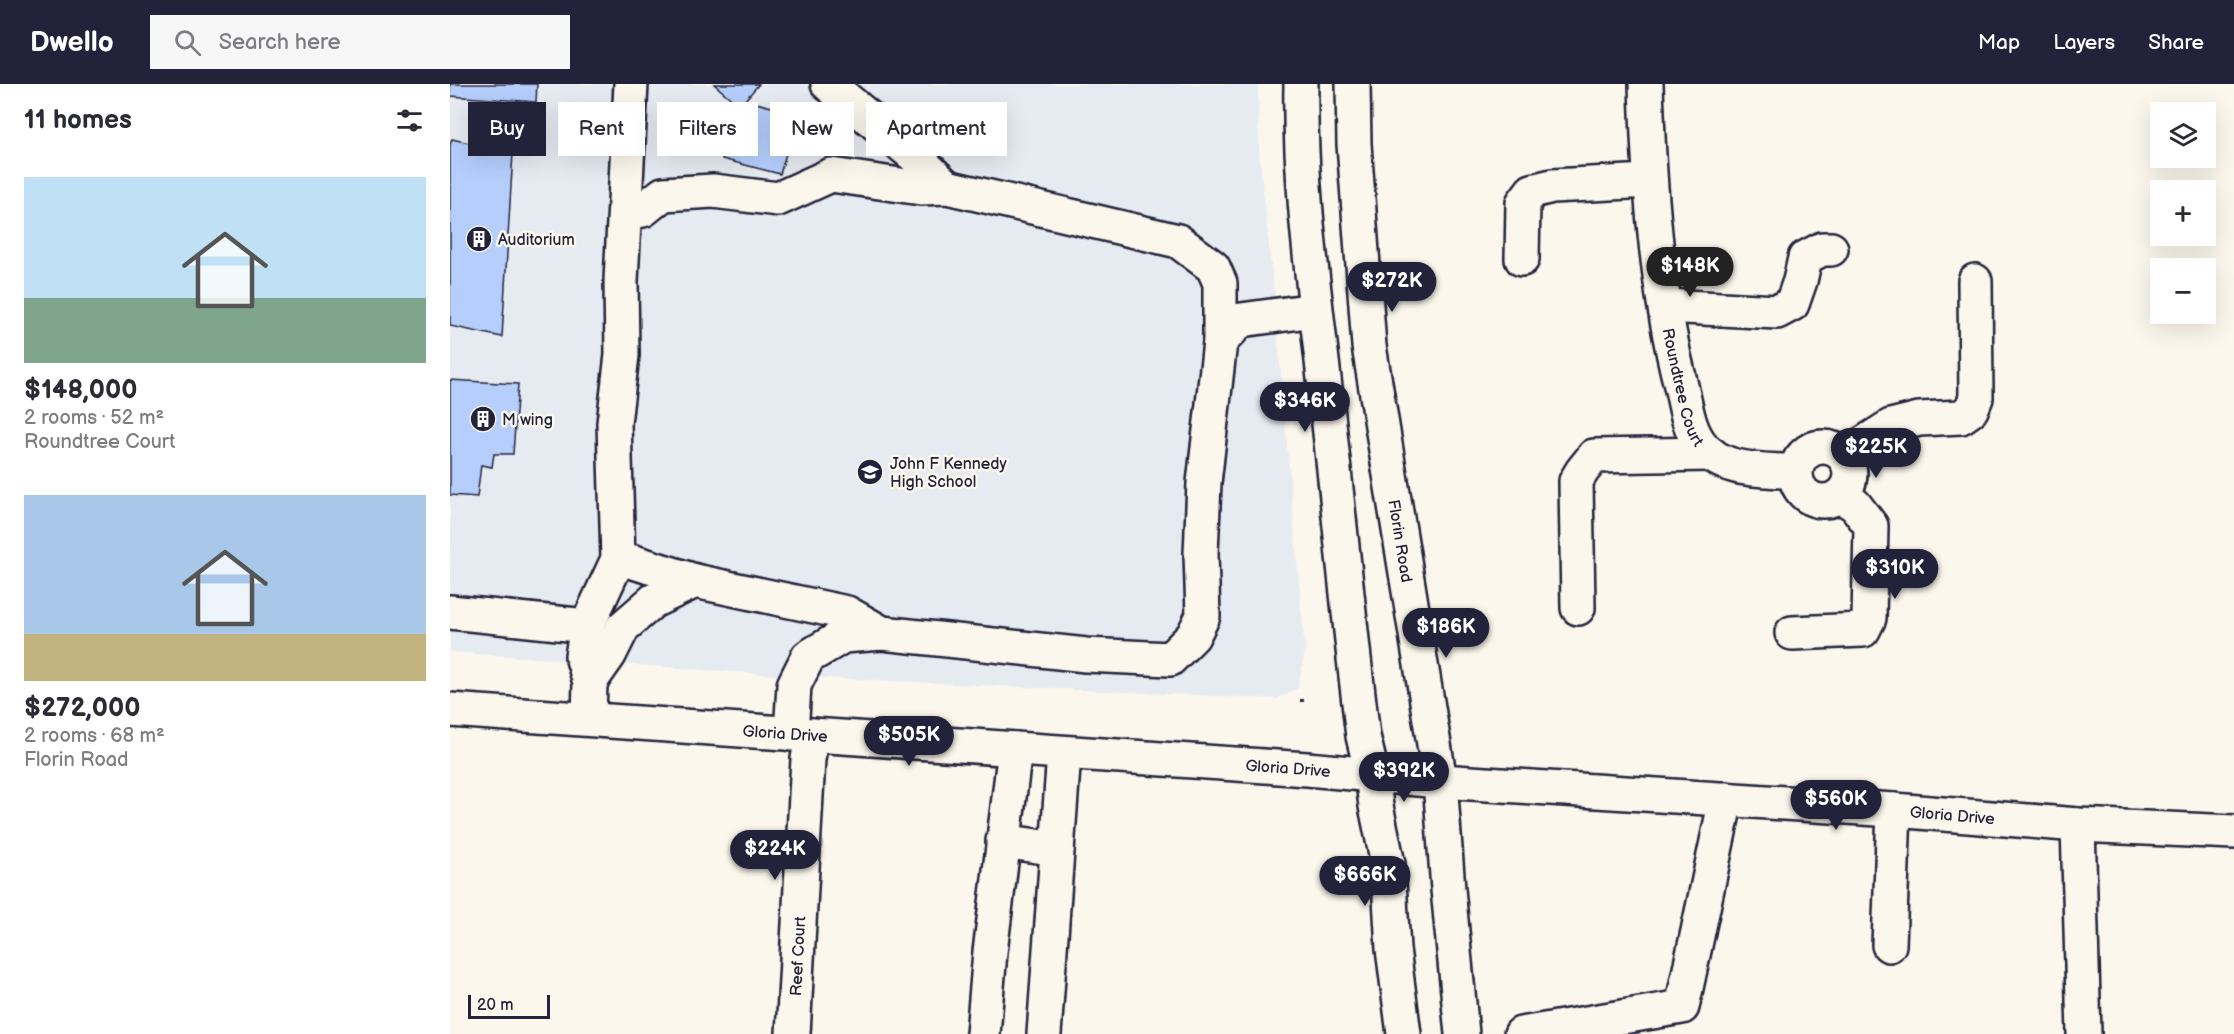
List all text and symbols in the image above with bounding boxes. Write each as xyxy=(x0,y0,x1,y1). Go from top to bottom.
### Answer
search box xyxy=(150,15,570,69)
text: Dwello xyxy=(30,26,114,59)
icon: search xyxy=(171,26,204,59)
text: Search here xyxy=(219,29,341,56)
text: Map xyxy=(1978,30,2020,55)
text: Layers xyxy=(2053,30,2115,55)
text: Share xyxy=(2148,30,2204,55)
chip: Buy xyxy=(468,102,546,156)
chip: Rent xyxy=(558,102,645,156)
chip: Filters xyxy=(657,102,758,156)
chip: New xyxy=(770,102,854,156)
chip: Apartment xyxy=(866,102,1007,156)
map controls xyxy=(2150,102,2216,324)
button: layers xyxy=(2150,102,2216,168)
icon: filters xyxy=(393,104,426,137)
text: 11 homes xyxy=(24,105,132,136)
button: + xyxy=(2150,180,2216,246)
icon: home xyxy=(171,216,279,324)
building icon: Auditorium xyxy=(464,224,494,254)
place label: Auditorium xyxy=(498,231,575,250)
pin: $148K xyxy=(1648,247,1732,298)
text: $148K xyxy=(1661,254,1720,278)
button: − xyxy=(2150,258,2216,324)
pin: $272K xyxy=(1350,262,1434,313)
text: $272K xyxy=(1361,269,1423,293)
street label: Roundtree Court xyxy=(1658,327,1707,451)
text: $148,000 xyxy=(24,375,137,406)
pin: $346K xyxy=(1263,382,1347,433)
text: $346K xyxy=(1274,389,1336,413)
building icon: M wing xyxy=(468,404,498,434)
text: 2 rooms · 52 m² xyxy=(24,406,164,430)
place label: M wing xyxy=(502,411,553,430)
pin: $225K xyxy=(1834,428,1918,479)
text: Roundtree Court xyxy=(24,430,175,454)
text: $225K xyxy=(1845,435,1907,459)
place label: John F Kennedy High School xyxy=(890,455,1008,492)
school or university icon: John F Kennedy High School xyxy=(855,457,885,487)
street label: Florin Road xyxy=(1383,498,1415,584)
icon: home xyxy=(171,534,279,642)
pin: $310K xyxy=(1853,549,1937,600)
text: $310K xyxy=(1865,556,1925,580)
pin: $186K xyxy=(1404,608,1488,659)
text: $186K xyxy=(1416,615,1476,639)
text: $272,000 xyxy=(24,693,140,724)
pin: $505K xyxy=(867,716,951,767)
street label: Gloria Drive xyxy=(742,722,829,747)
text: $505K xyxy=(878,723,940,747)
text: 2 rooms · 68 m² xyxy=(24,724,165,748)
text: Florin Road xyxy=(24,748,129,772)
pin: $392K xyxy=(1362,752,1446,803)
street label: Gloria Drive xyxy=(1245,757,1332,782)
text: $392K xyxy=(1373,759,1435,783)
pin: $560K xyxy=(1794,780,1878,831)
text: $560K xyxy=(1805,787,1867,811)
street label: Gloria Drive xyxy=(1909,803,1996,829)
pin: $224K xyxy=(733,830,817,881)
text: $224K xyxy=(744,837,806,861)
pin: $666K xyxy=(1323,856,1407,907)
text: $666K xyxy=(1333,863,1397,887)
street label: Reef Court xyxy=(787,916,810,997)
scale bar xyxy=(468,992,550,1020)
text: 20 m xyxy=(477,996,513,1015)

